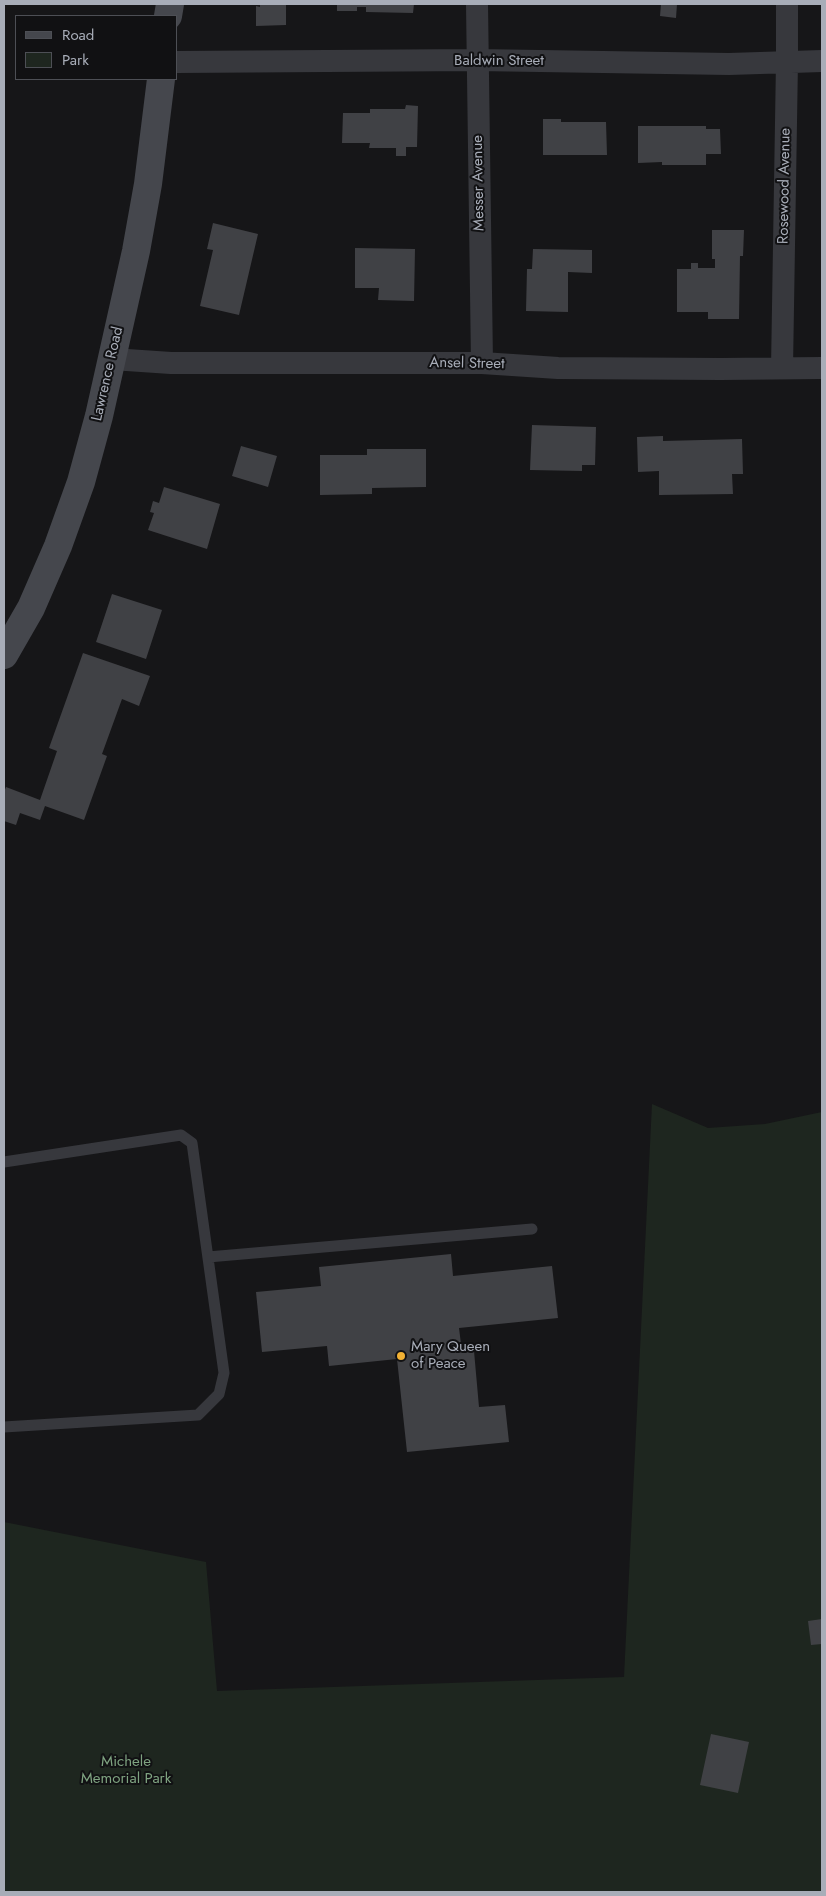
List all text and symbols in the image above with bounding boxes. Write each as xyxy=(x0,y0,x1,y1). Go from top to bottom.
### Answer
legend xyxy=(15,15,178,80)
text: Road xyxy=(62,24,94,46)
text: Park xyxy=(62,49,89,71)
street label: Baldwin Street xyxy=(454,52,544,70)
street label: Rosewood Avenue xyxy=(775,128,795,244)
street label: Messer Avenue xyxy=(469,135,489,231)
street label: Lawrence Road xyxy=(88,325,128,423)
street label: Ansel Street xyxy=(429,354,505,374)
place label: Mary Queen of Peace xyxy=(411,1338,490,1373)
marker: Mary Queen of Peace xyxy=(395,1350,407,1362)
park label: Michele Memorial Park xyxy=(81,1753,171,1788)

